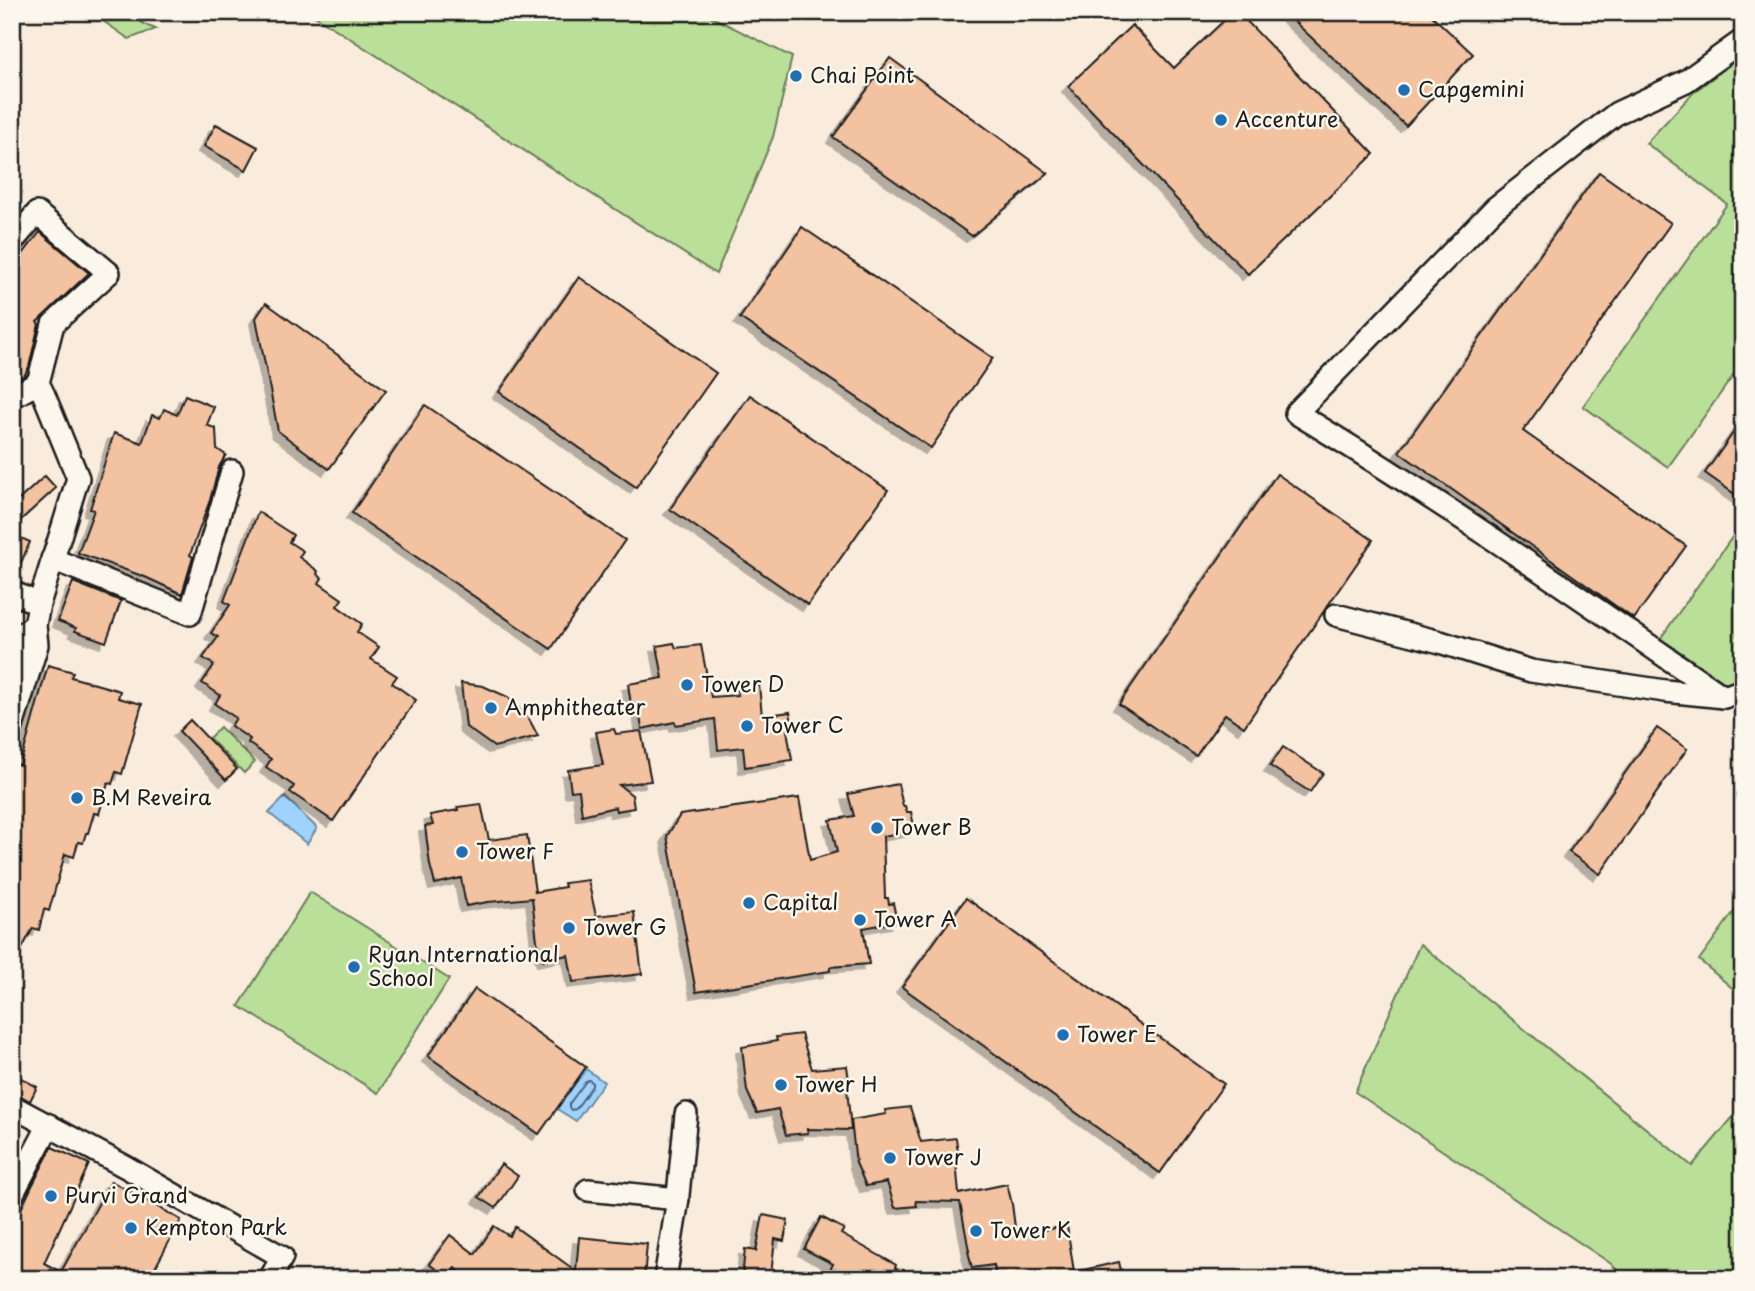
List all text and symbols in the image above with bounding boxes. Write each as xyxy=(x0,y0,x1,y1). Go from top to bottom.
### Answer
place label: Chai Point xyxy=(810,58,914,90)
marker: Chai Point xyxy=(788,68,804,84)
place label: Capgemini xyxy=(1418,72,1525,104)
marker: Capgemini xyxy=(1396,82,1412,98)
place label: Accenture xyxy=(1235,102,1338,134)
marker: Accenture xyxy=(1213,112,1229,128)
place label: Tower D xyxy=(701,667,784,699)
marker: Tower D xyxy=(679,677,695,693)
place label: Amphitheater xyxy=(505,690,646,722)
marker: Amphitheater xyxy=(483,700,499,716)
place label: Tower C xyxy=(761,708,844,740)
marker: Tower C xyxy=(739,718,755,734)
place label: B.M Reveira xyxy=(91,780,212,812)
marker: B.M Reveira xyxy=(69,790,85,806)
place label: Tower B xyxy=(891,810,972,842)
marker: Tower B xyxy=(869,820,885,836)
place label: Tower F xyxy=(476,834,554,866)
marker: Tower F xyxy=(454,844,470,860)
place label: Capital xyxy=(763,885,838,917)
marker: Capital xyxy=(741,895,757,911)
place label: Tower A xyxy=(874,902,957,934)
place label: Tower G xyxy=(583,910,667,942)
marker: Tower A xyxy=(852,912,868,928)
marker: Tower G xyxy=(561,920,577,936)
place label: Ryan International School xyxy=(368,937,559,993)
marker: Ryan International School xyxy=(346,959,362,975)
place label: Tower E xyxy=(1077,1017,1157,1049)
marker: Tower E xyxy=(1055,1027,1071,1043)
place label: Tower H xyxy=(795,1067,878,1099)
marker: Tower H xyxy=(773,1077,789,1093)
place label: Tower J xyxy=(904,1140,982,1172)
marker: Tower J xyxy=(882,1150,898,1166)
place label: Purvi Grand xyxy=(65,1178,188,1210)
marker: Purvi Grand xyxy=(43,1188,59,1204)
place label: Kempton Park xyxy=(145,1210,287,1242)
place label: Tower K xyxy=(990,1213,1071,1245)
marker: Kempton Park xyxy=(123,1220,139,1236)
marker: Tower K xyxy=(968,1223,984,1239)

